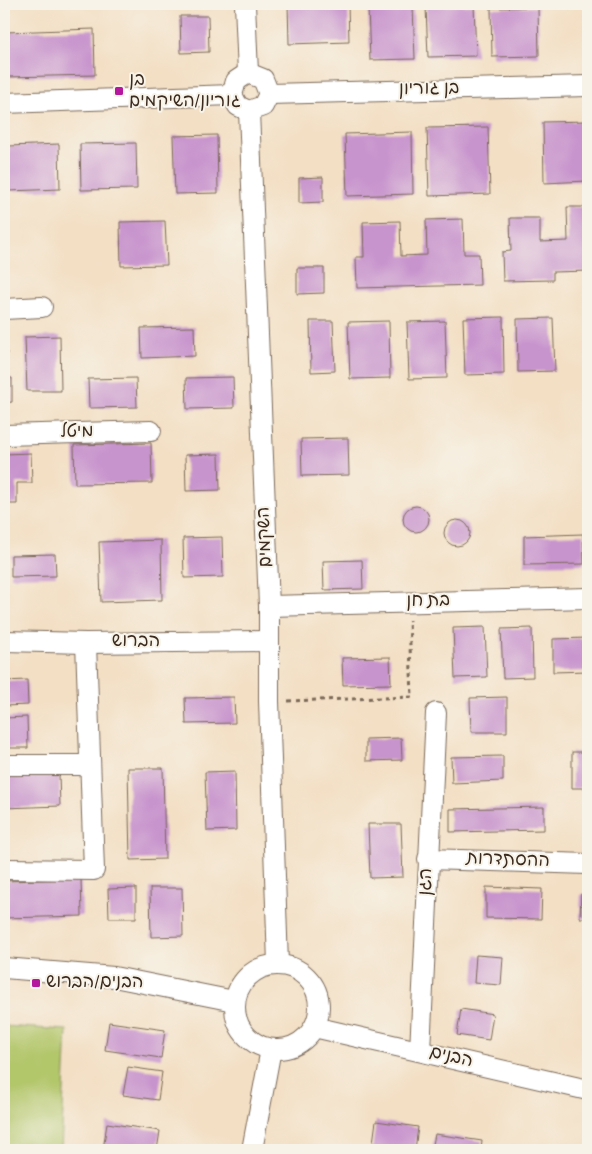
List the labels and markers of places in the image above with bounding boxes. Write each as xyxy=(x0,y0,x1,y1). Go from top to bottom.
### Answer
place label: בן גוריון/השיקמים xyxy=(129,69,241,115)
marker: בן גוריון/השיקמים xyxy=(113,85,125,97)
place label: הבנים/הברוש xyxy=(46,971,144,996)
marker: הבנים/הברוש xyxy=(30,977,42,989)

